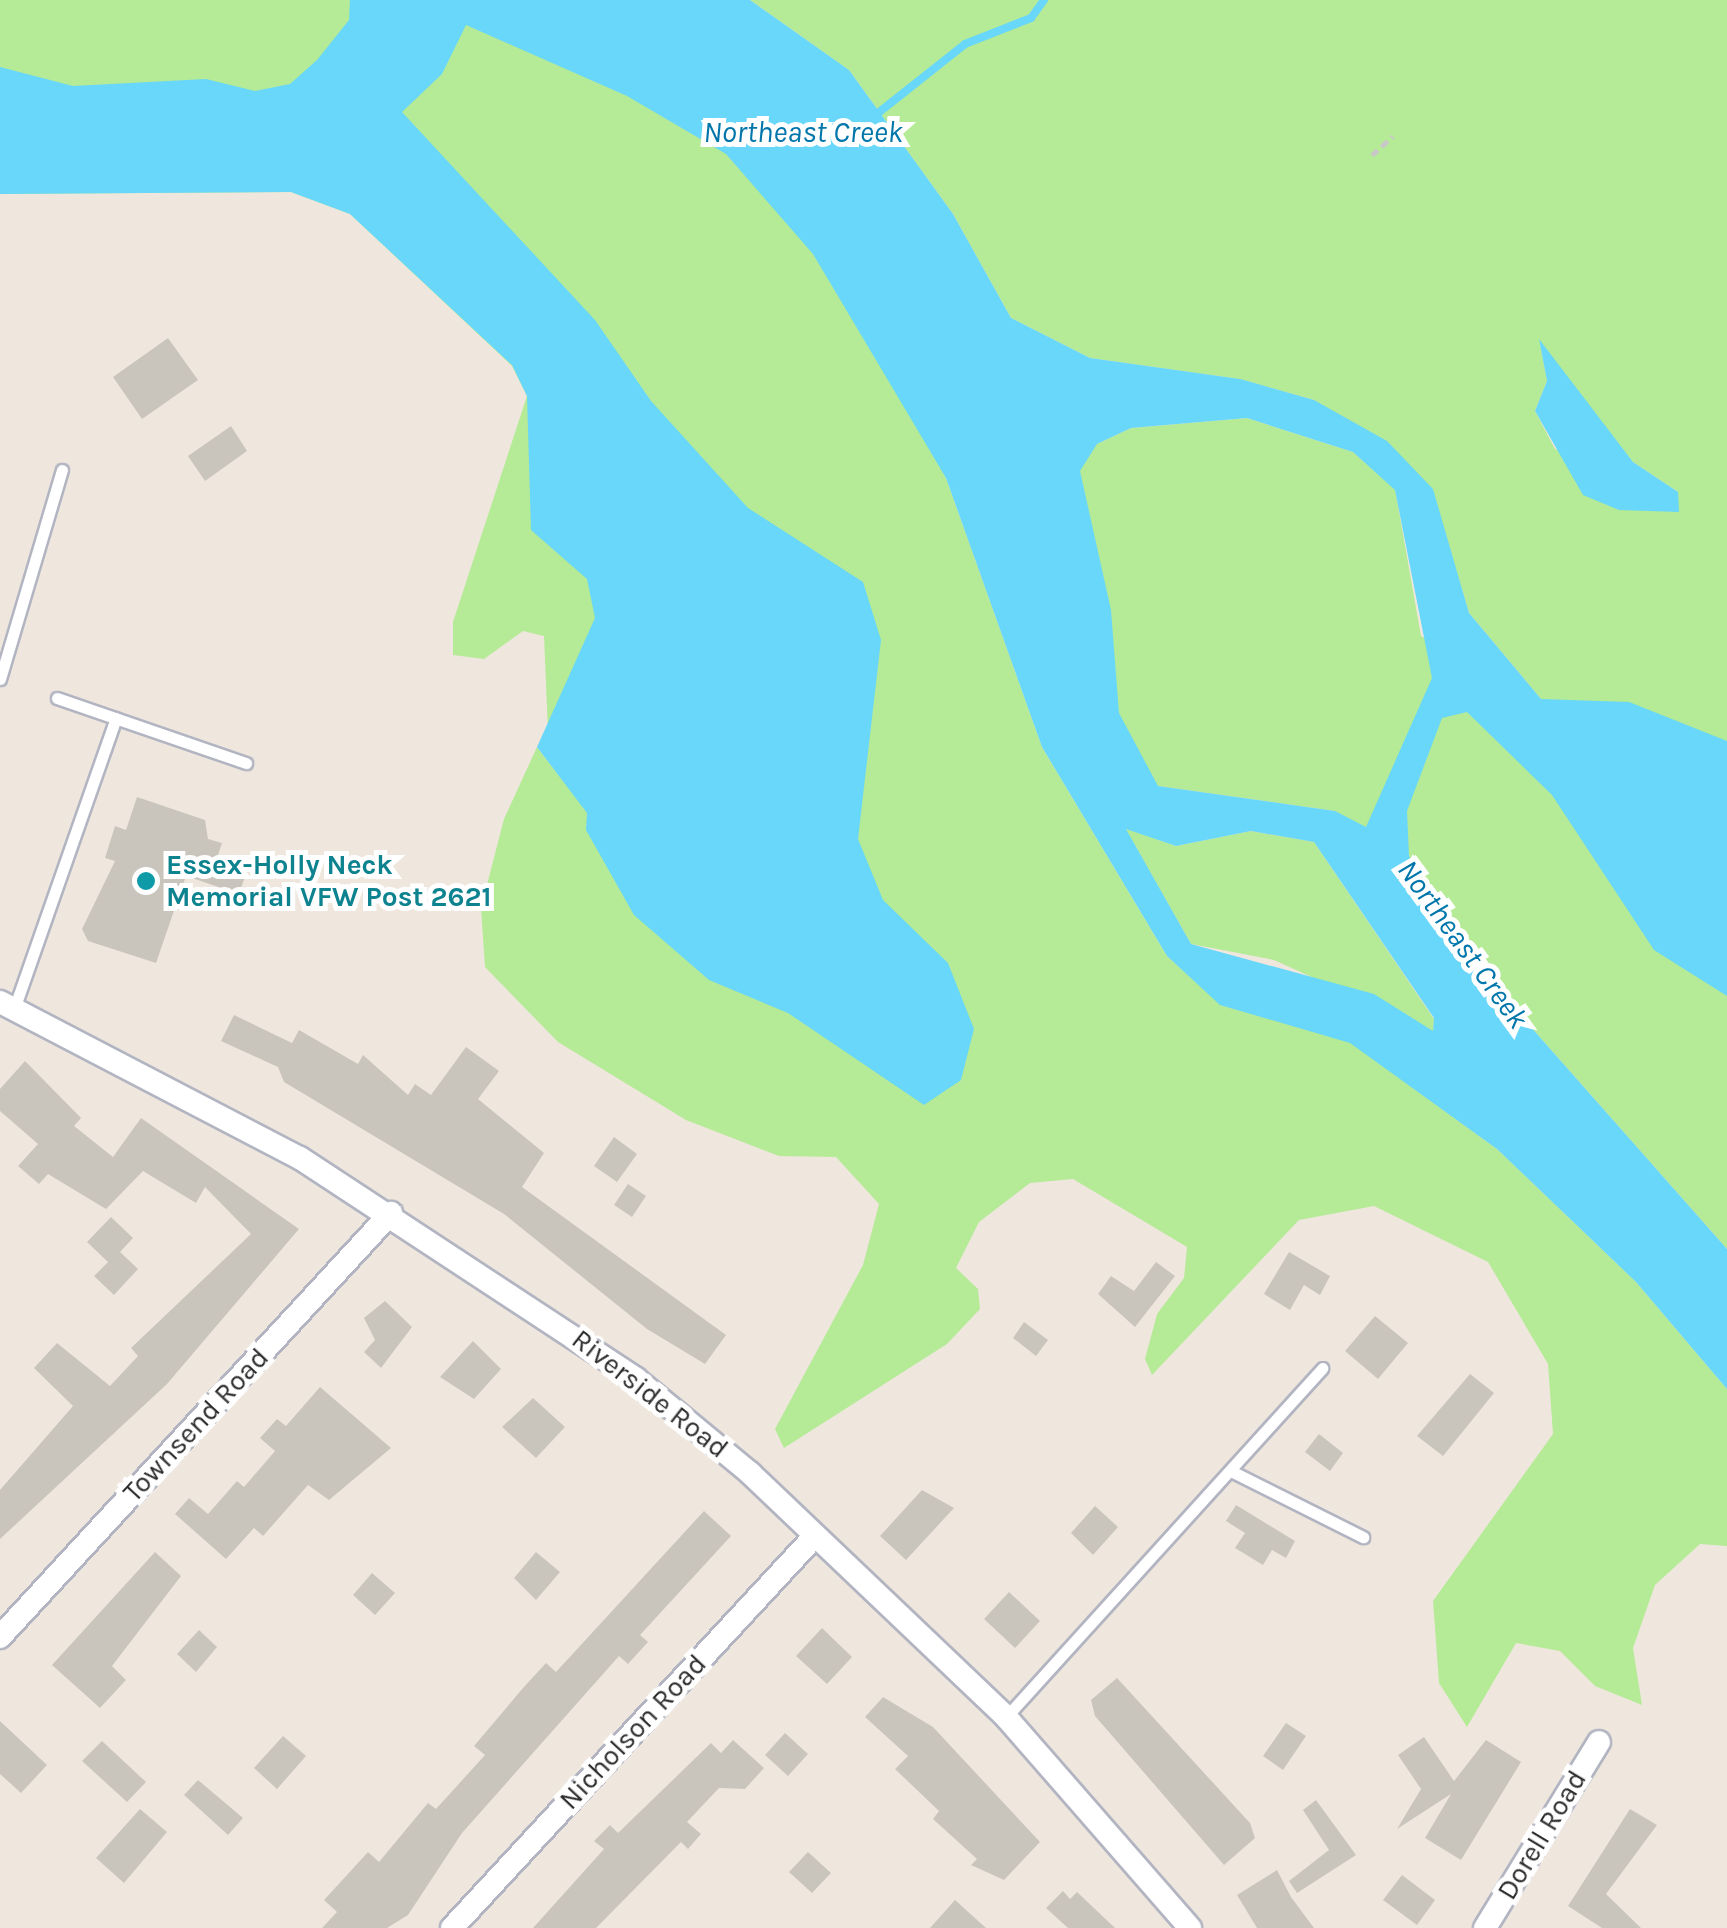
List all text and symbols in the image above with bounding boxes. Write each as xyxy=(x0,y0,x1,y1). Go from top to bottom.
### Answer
water label: Northeast Creek xyxy=(703,114,903,150)
place label: Essex-Holly Neck Memorial VFW Post 2621 xyxy=(166,848,491,914)
water label: Northeast Creek xyxy=(1390,853,1536,1035)
marker: Essex-Holly Neck Memorial VFW Post 2621 xyxy=(135,870,157,892)
street label: Riverside Road xyxy=(565,1323,735,1465)
street label: Townsend Road xyxy=(116,1341,276,1509)
street label: Nicholson Road xyxy=(553,1647,713,1817)
street label: Dorell Road xyxy=(1490,1764,1594,1906)

